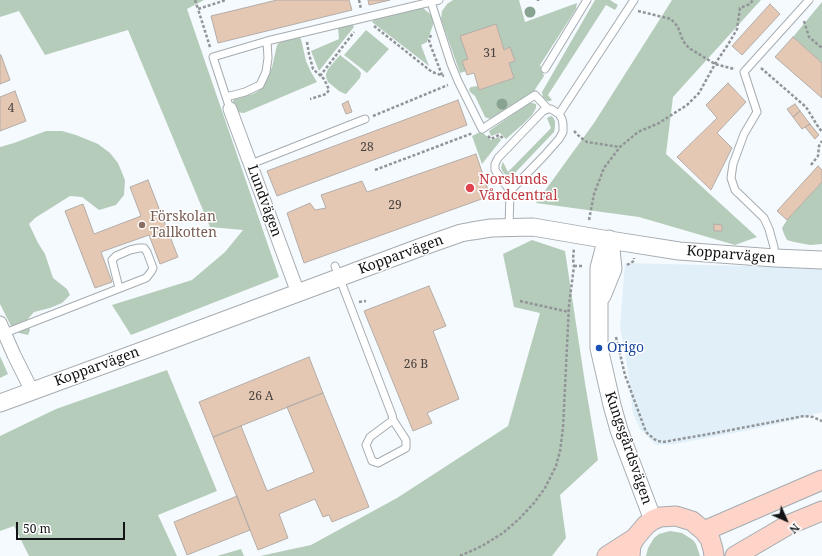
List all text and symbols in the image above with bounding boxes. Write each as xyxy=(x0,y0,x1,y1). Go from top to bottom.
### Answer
house number: 31 xyxy=(483,47,497,61)
house number: 4 xyxy=(8,102,14,116)
house number: 28 xyxy=(360,141,374,155)
street label: Lundvägen xyxy=(243,163,285,239)
place label: Norslunds Vårdcentral xyxy=(479,172,558,204)
marker: Norslunds Vårdcentral xyxy=(464,182,476,194)
house number: 29 xyxy=(388,199,402,213)
place label: Förskolan Tallkotten xyxy=(150,209,217,242)
marker: Förskolan Tallkotten xyxy=(137,220,147,230)
street label: Kopparvägen xyxy=(356,232,446,278)
street label: Kopparvägen xyxy=(686,243,776,267)
place label: Origo xyxy=(607,340,644,356)
marker: Origo xyxy=(594,343,604,353)
street label: Kopparvägen xyxy=(52,344,142,390)
house number: 26 B xyxy=(404,358,428,372)
street label: Kungsgårdsvägen xyxy=(601,389,655,507)
house number: 26 A xyxy=(249,390,273,404)
north arrow xyxy=(766,500,806,540)
scale bar xyxy=(18,514,127,540)
text: 50 m xyxy=(23,520,51,537)
text: N xyxy=(786,520,803,537)

